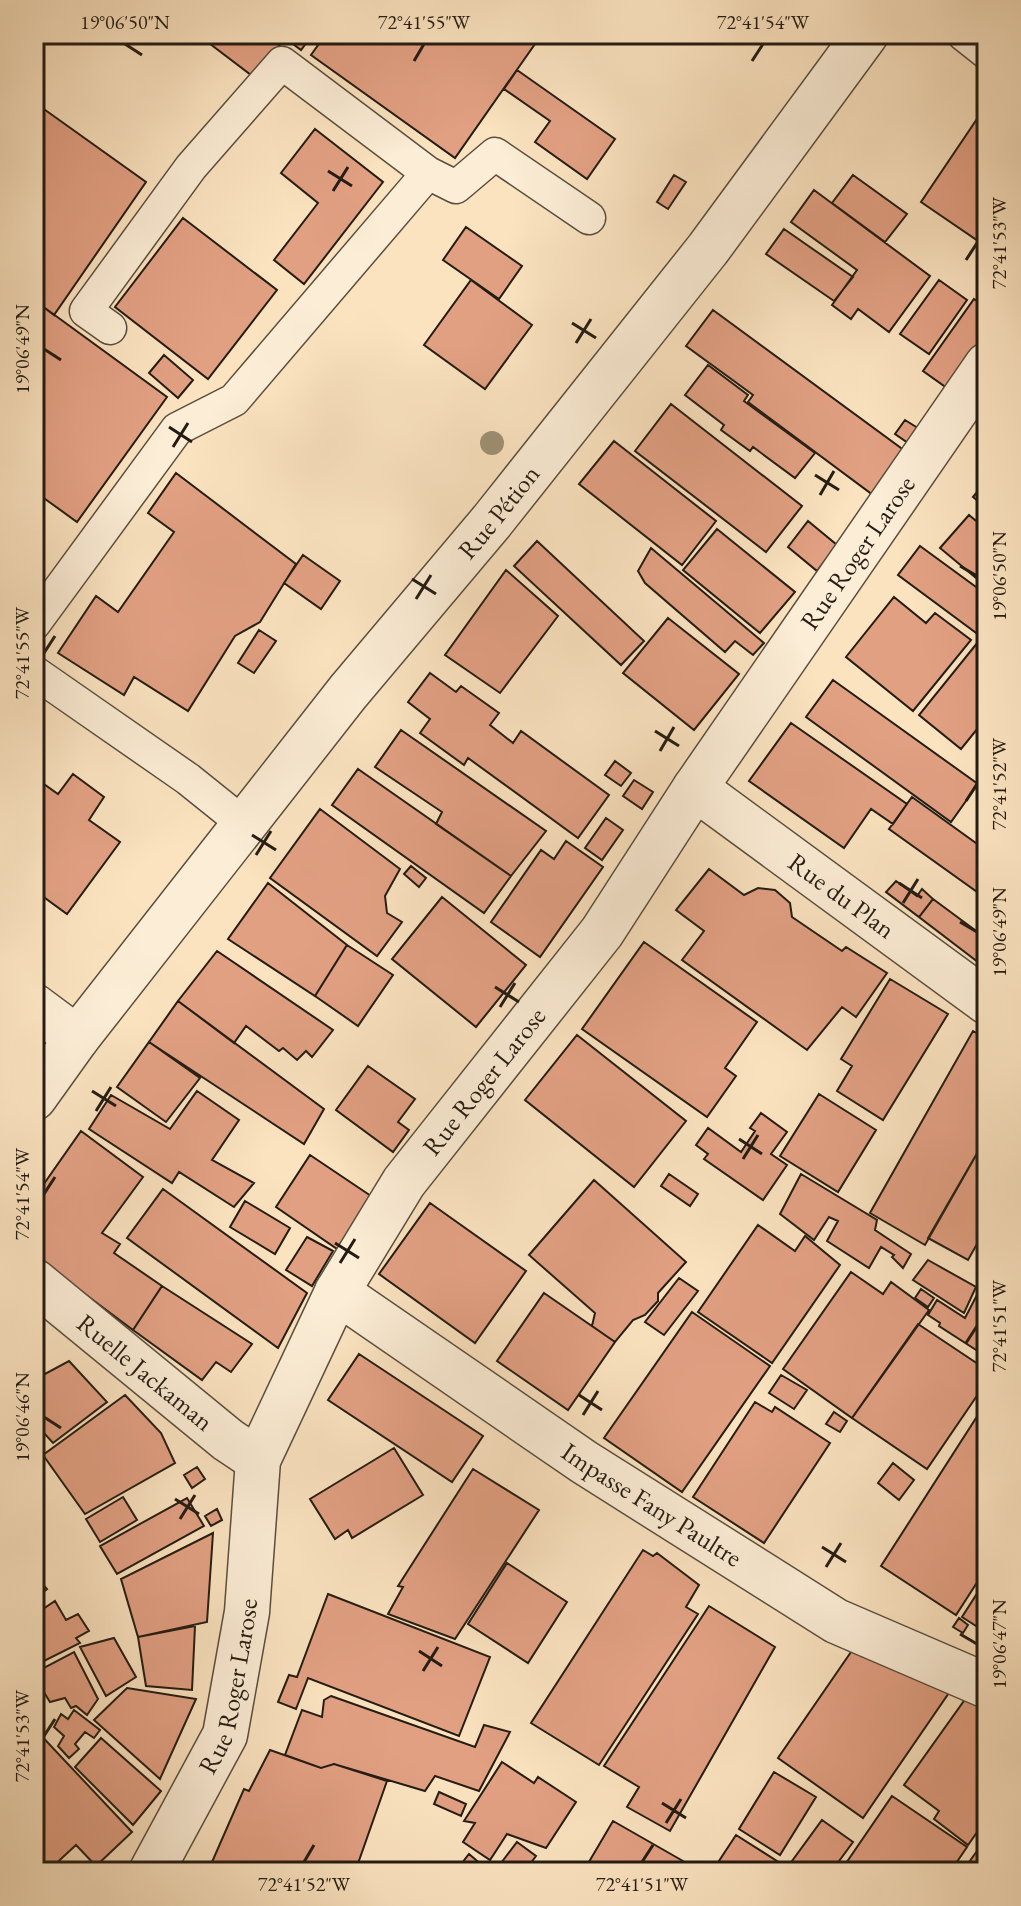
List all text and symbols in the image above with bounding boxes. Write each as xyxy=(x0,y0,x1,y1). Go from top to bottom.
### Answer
text: 19°06'50"N xyxy=(80,9,170,35)
text: 72°41'55"W xyxy=(378,9,471,35)
text: 72°41'54"W xyxy=(717,9,810,35)
text: 72°41'53"W xyxy=(986,196,1012,289)
text: 19°06'49"N xyxy=(9,304,35,394)
street label: Rue Pétion xyxy=(450,458,547,566)
street label: Rue Roger Larose xyxy=(792,469,923,636)
text: 19°06'50"N xyxy=(986,531,1012,621)
text: 72°41'55"W xyxy=(9,606,35,699)
text: 72°41'52"W xyxy=(986,737,1012,830)
street label: Rue du Plan xyxy=(782,845,902,946)
text: 19°06'49"N xyxy=(986,887,1012,977)
street label: Rue Roger Larose xyxy=(415,1000,553,1162)
text: 72°41'54"W xyxy=(9,1147,35,1240)
text: 72°41'51"W xyxy=(986,1279,1012,1372)
street label: Ruelle Jackaman xyxy=(70,1306,221,1439)
text: 19°06'46"N xyxy=(9,1372,35,1462)
street label: Impasse Fany Paultre xyxy=(555,1435,748,1574)
street label: Rue Roger Larose xyxy=(190,1597,265,1780)
text: 19°06'47"N xyxy=(986,1599,1012,1689)
text: 72°41'53"W xyxy=(9,1689,35,1782)
text: 72°41'52"W xyxy=(258,1871,351,1897)
text: 72°41'51"W xyxy=(596,1871,689,1897)

